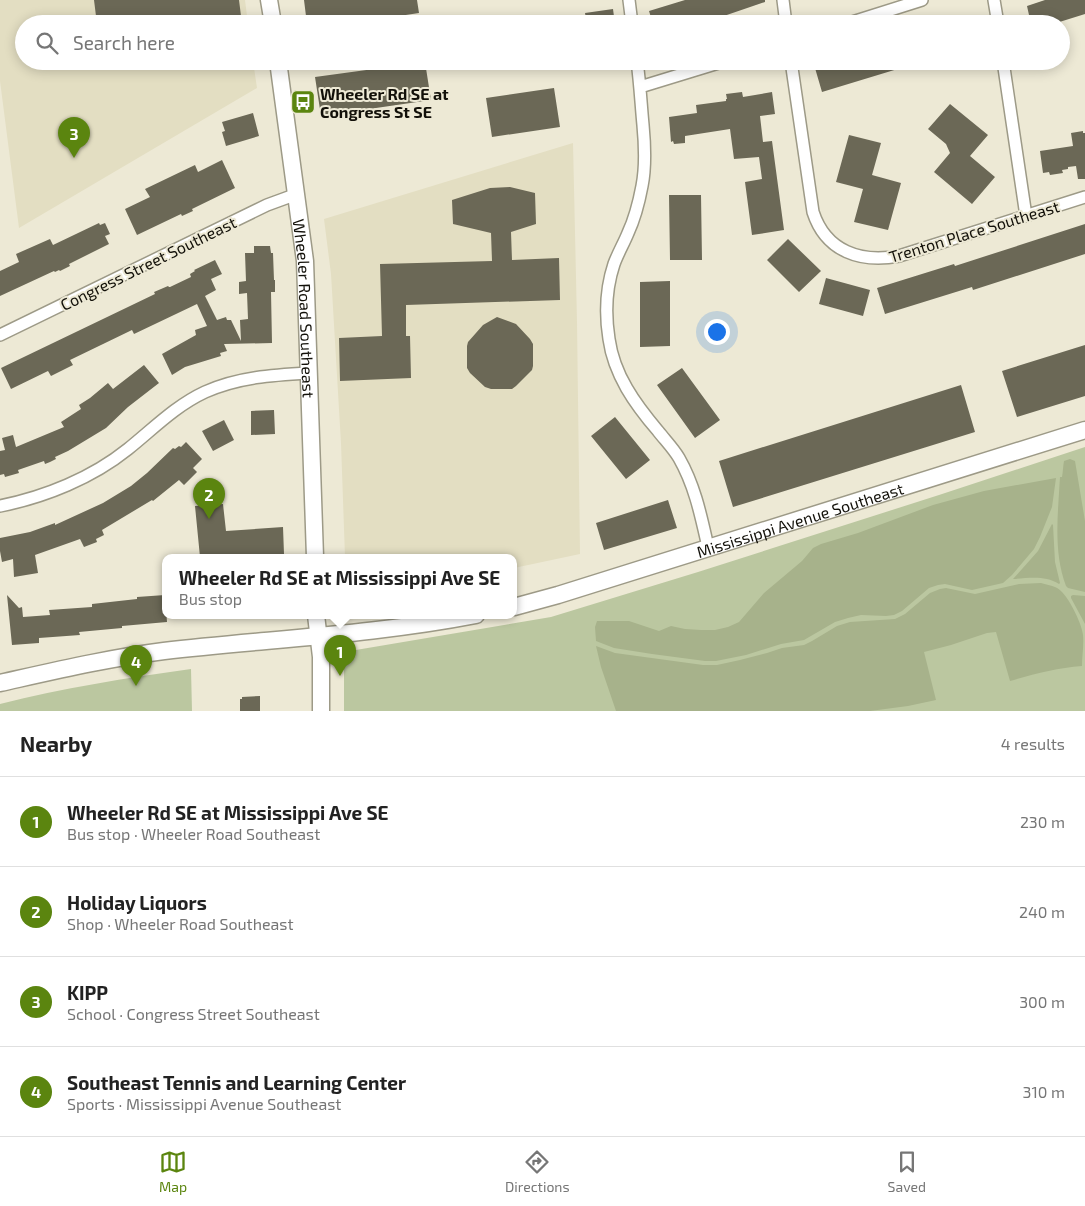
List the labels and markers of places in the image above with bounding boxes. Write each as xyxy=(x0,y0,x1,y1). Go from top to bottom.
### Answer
place label: Wheeler Rd SE at Congress St SE xyxy=(320,84,449,121)
bus stop icon: Wheeler Rd SE at Congress St SE xyxy=(290,89,316,115)
pin: 3 xyxy=(58,117,90,158)
pin: 2 xyxy=(193,478,225,519)
pin: 1 xyxy=(324,635,356,676)
pin: 4 xyxy=(120,645,152,686)

